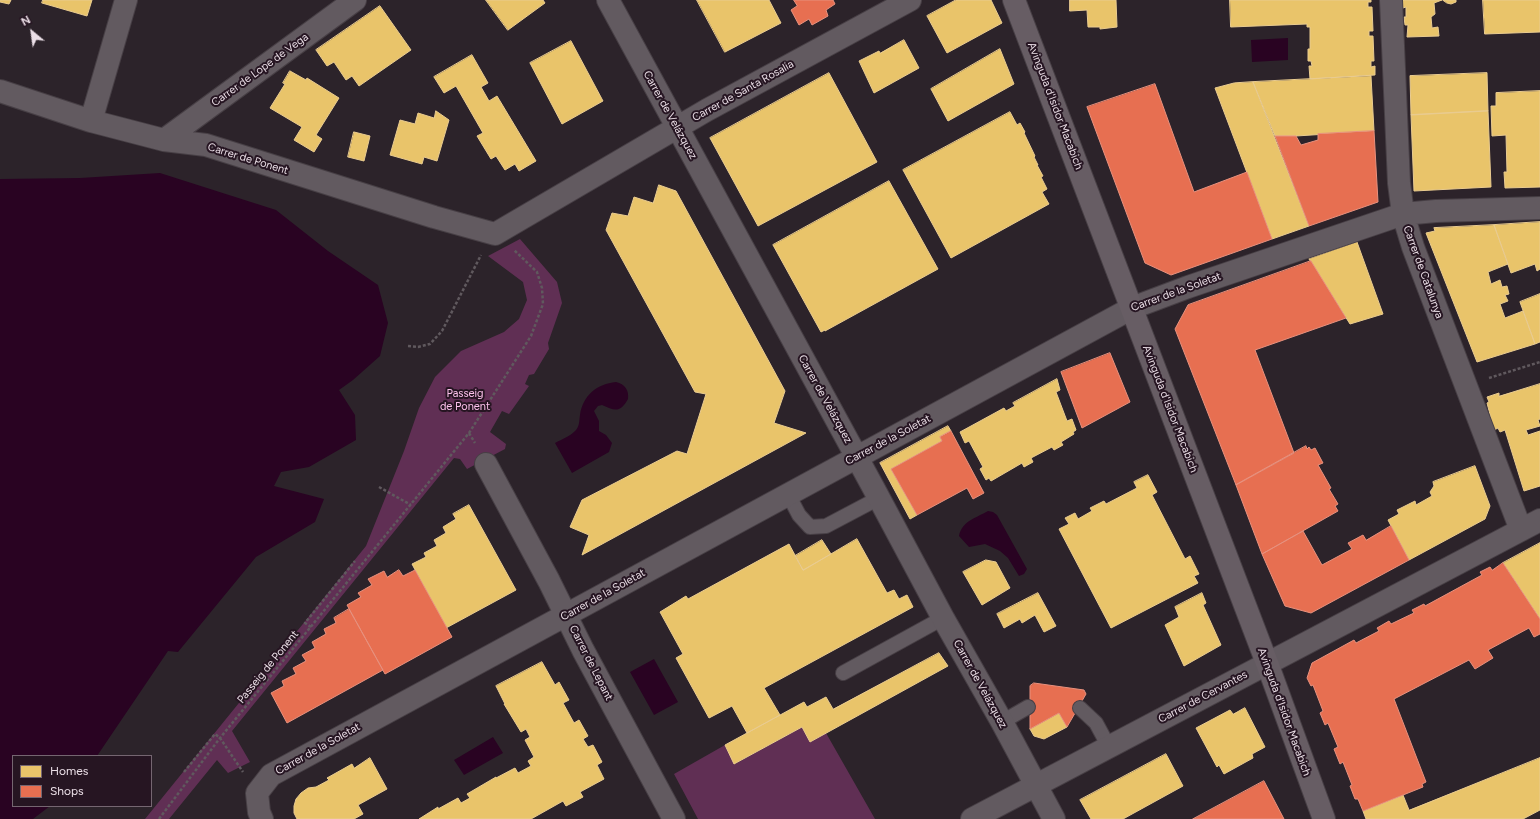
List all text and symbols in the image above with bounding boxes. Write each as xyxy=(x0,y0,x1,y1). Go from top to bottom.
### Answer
north arrow xyxy=(12,12,52,52)
text: N xyxy=(19,13,33,29)
street label: Carrer de Lope de Vega xyxy=(209,30,311,110)
street label: Avinguda d'Isidor Macabich xyxy=(1025,41,1085,171)
street label: Carrer de Santa Rosalia xyxy=(690,58,796,124)
street label: Carrer de Velázquez xyxy=(640,68,700,162)
street label: Carrer de Ponent xyxy=(206,140,290,178)
street label: Carrer de Catalunya xyxy=(1400,224,1446,320)
street label: Carrer de la Soletat xyxy=(1129,270,1223,314)
street label: Avinguda d'Isidor Macabich xyxy=(1140,344,1200,474)
street label: Carrer de Velázquez xyxy=(795,352,855,446)
park label: Passeig de Ponent xyxy=(440,387,490,413)
street label: Carrer de la Soletat xyxy=(843,412,933,468)
street label: Carrer de la Soletat xyxy=(558,566,648,624)
street label: Carrer de Lepant xyxy=(566,623,616,703)
street label: Passeig de Ponent xyxy=(235,628,301,706)
street label: Carrer de Velázquez xyxy=(950,637,1010,731)
street label: Avinguda d'Isidor Macabich xyxy=(1255,646,1313,778)
street label: Carrer de Cervantes xyxy=(1156,668,1250,726)
street label: Carrer de la Soletat xyxy=(273,720,363,778)
legend xyxy=(12,755,152,807)
text: Homes xyxy=(50,764,88,778)
text: Shops xyxy=(50,784,84,798)

